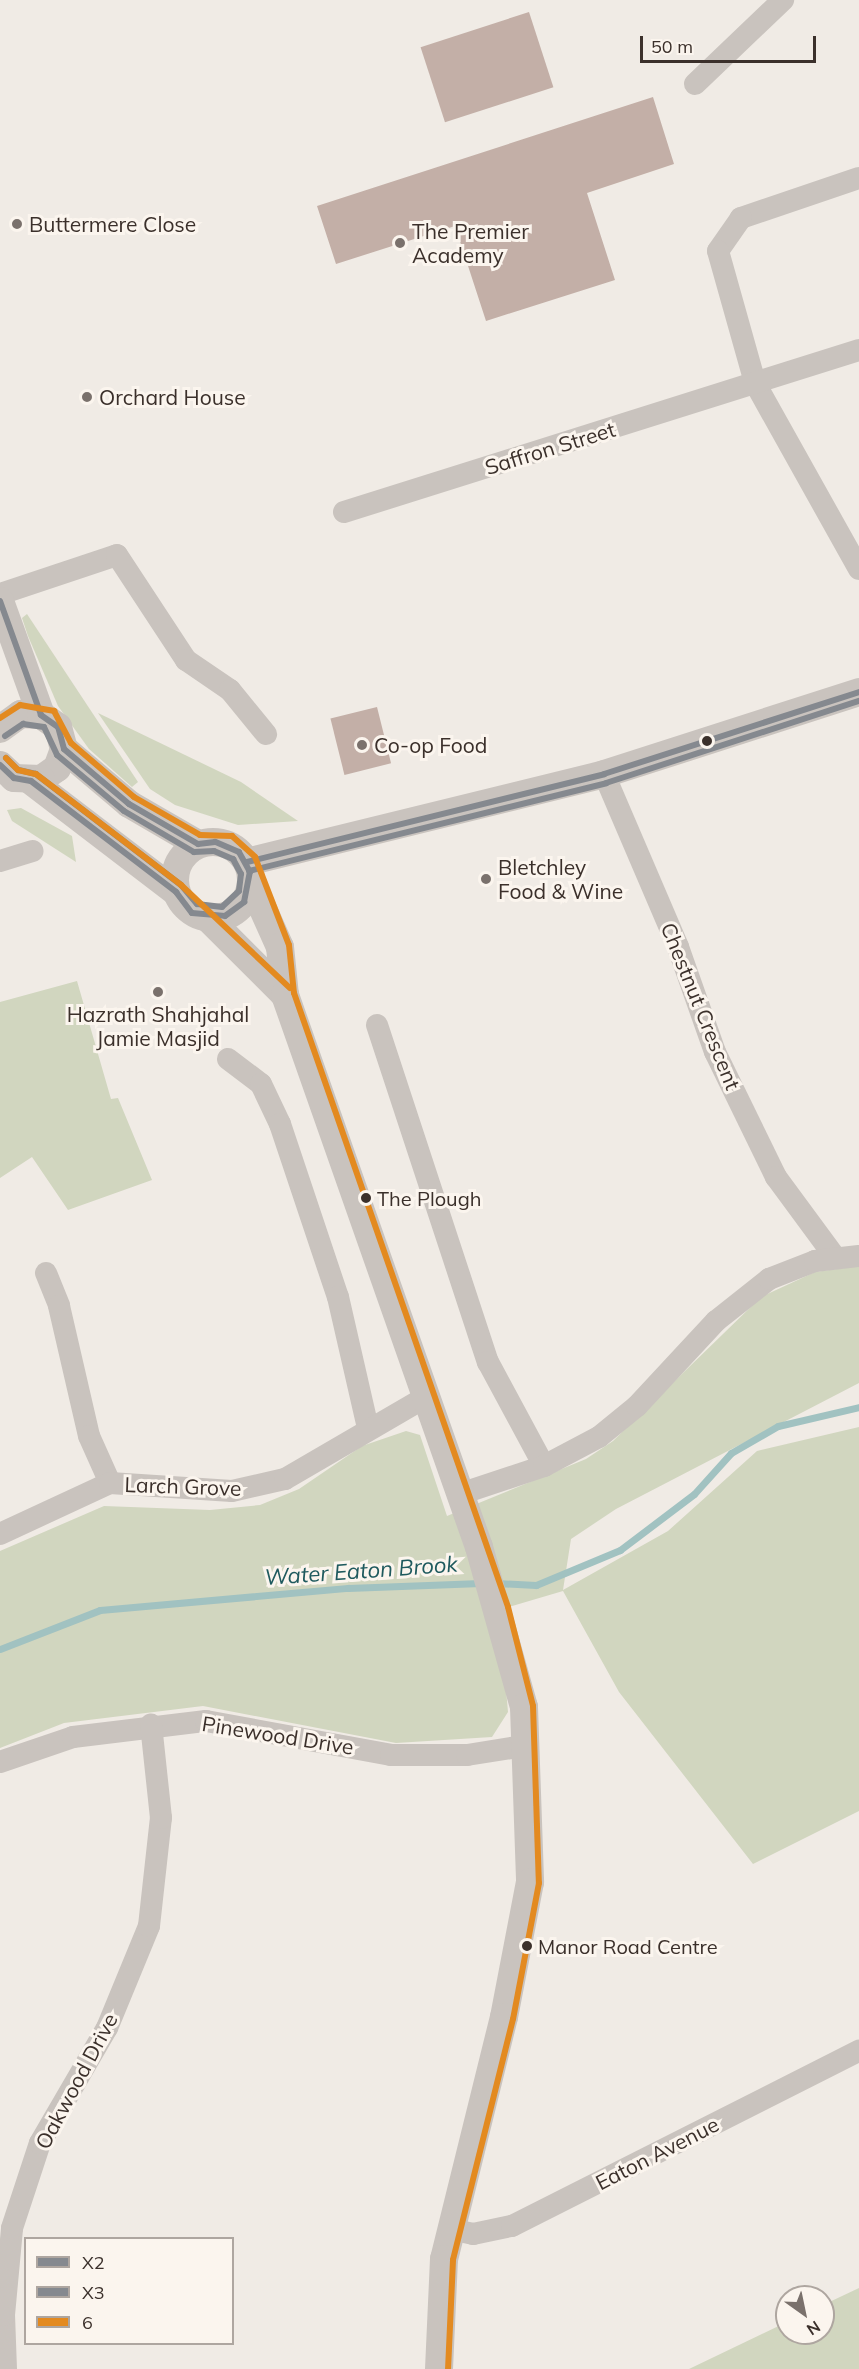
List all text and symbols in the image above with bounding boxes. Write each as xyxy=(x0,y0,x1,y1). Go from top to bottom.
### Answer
scale bar xyxy=(643,24,818,62)
text: 50 m xyxy=(651,35,693,58)
place label: Buttermere Close xyxy=(29,211,196,237)
marker: Buttermere Close xyxy=(10,217,24,231)
place label: The Premier Academy xyxy=(412,218,529,268)
marker: The Premier Academy xyxy=(393,236,407,250)
place label: Orchard House xyxy=(99,384,246,410)
marker: Orchard House xyxy=(80,390,94,404)
street label: Saffron Street xyxy=(482,416,618,480)
place label: Co-op Food xyxy=(374,732,487,758)
unlabelled marker xyxy=(701,735,713,747)
marker: Co-op Food xyxy=(355,738,369,752)
place label: Bletchley Food & Wine xyxy=(498,854,623,904)
marker: Bletchley Food & Wine xyxy=(479,872,493,886)
street label: Chestnut Crescent xyxy=(656,919,746,1093)
marker: Hazrath Shahjahal Jamie Masjid xyxy=(151,985,165,999)
place label: Hazrath Shahjahal Jamie Masjid xyxy=(67,1001,249,1051)
place label: The Plough xyxy=(377,1186,481,1210)
marker: The Plough xyxy=(360,1192,372,1204)
street label: Larch Grove xyxy=(124,1471,242,1501)
water label: Water Eaton Brook xyxy=(263,1551,459,1591)
street label: Pinewood Drive xyxy=(200,1711,356,1759)
place label: Manor Road Centre xyxy=(538,1934,718,1958)
marker: Manor Road Centre xyxy=(521,1940,533,1952)
street label: Oakwood Drive xyxy=(30,2009,122,2153)
street label: Eaton Avenue xyxy=(591,2111,723,2195)
legend xyxy=(24,2237,234,2345)
text: X2 xyxy=(82,2251,105,2274)
text: X3 xyxy=(82,2281,105,2304)
north arrow xyxy=(775,2285,835,2345)
text: 6 xyxy=(82,2311,93,2334)
text: N xyxy=(803,2317,824,2340)

